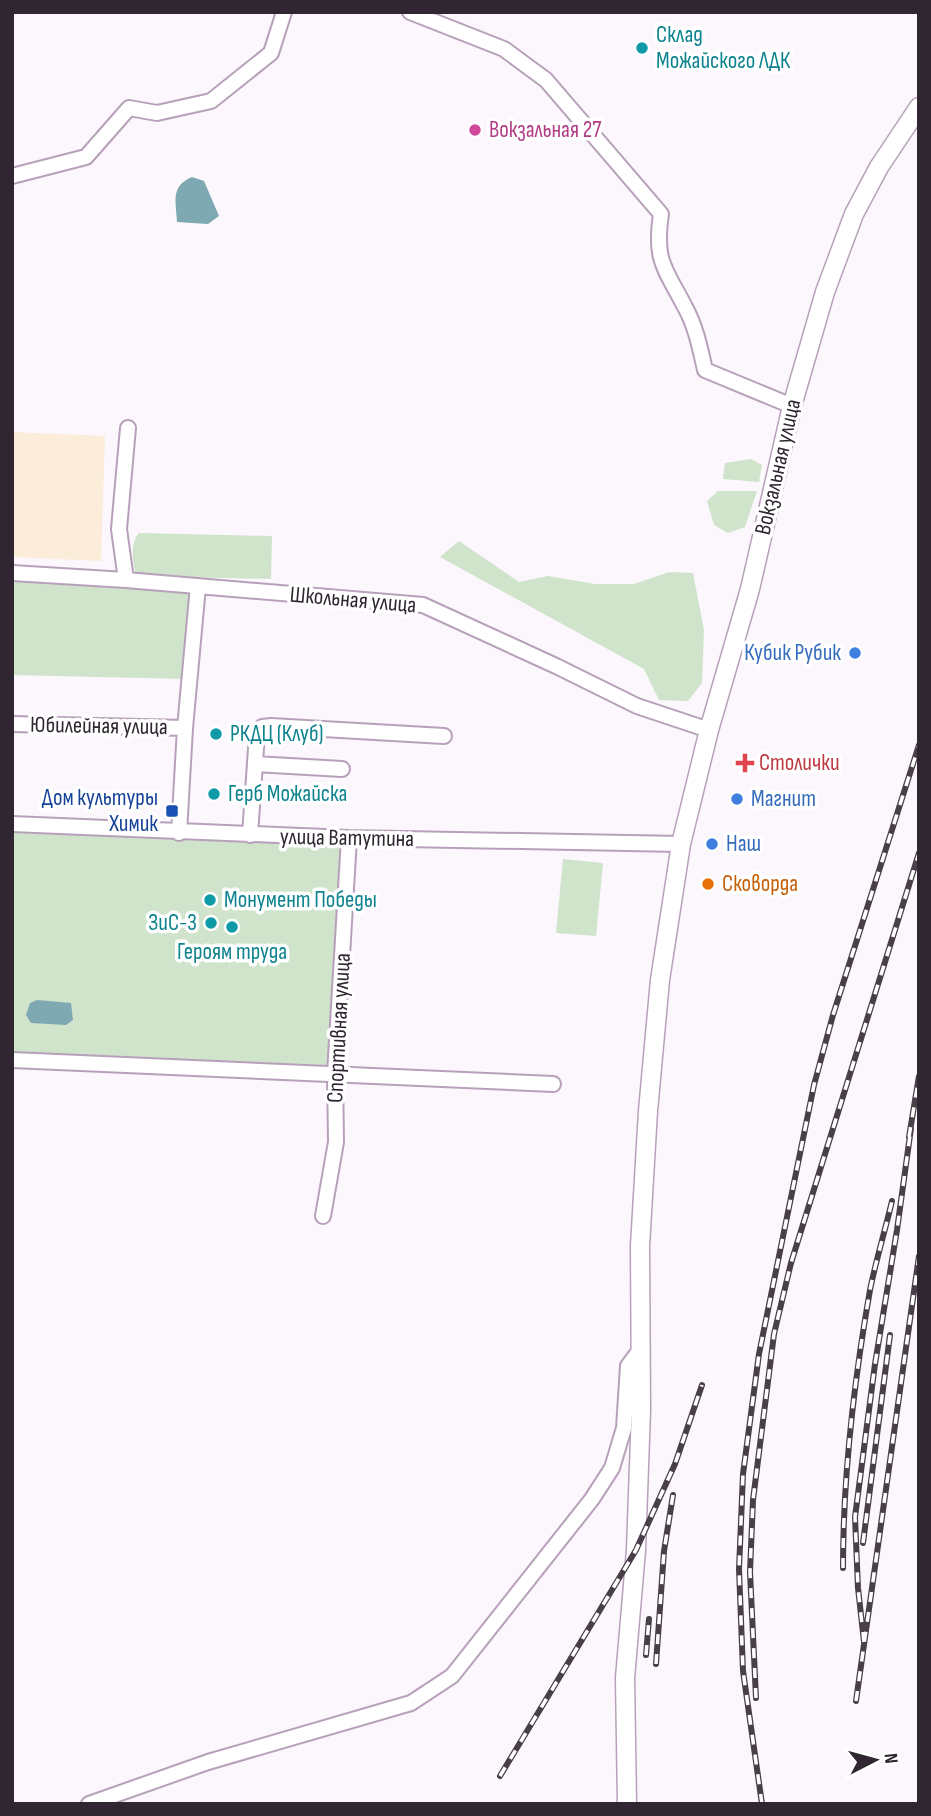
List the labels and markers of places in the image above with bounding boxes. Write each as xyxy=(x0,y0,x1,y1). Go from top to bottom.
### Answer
place label: Склад Можайского ЛДК xyxy=(656,21,791,75)
marker: Склад Можайского ЛДК xyxy=(634,40,650,56)
place label: Вокзальная 27 xyxy=(489,116,601,144)
marker: Вокзальная 27 xyxy=(467,122,483,138)
place label: Кубик Рубик xyxy=(744,639,841,667)
marker: Кубик Рубик xyxy=(847,645,863,661)
place label: РКДЦ (Клуб) xyxy=(230,720,324,748)
marker: РКДЦ (Клуб) xyxy=(208,726,224,742)
place label: Столички xyxy=(759,749,840,777)
marker: Столички xyxy=(737,755,753,771)
place label: Герб Можайска xyxy=(228,780,347,808)
place label: Дом культуры Химик xyxy=(42,784,158,838)
place label: Магнит xyxy=(751,785,816,813)
marker: Герб Можайска xyxy=(206,786,222,802)
marker: Магнит xyxy=(729,791,745,807)
marker: Дом культуры Химик xyxy=(164,803,180,819)
place label: Наш xyxy=(726,830,761,858)
marker: Наш xyxy=(704,836,720,852)
place label: Сковорда xyxy=(722,870,798,898)
marker: Сковорда xyxy=(700,876,716,892)
place label: Монумент Победы xyxy=(224,886,377,914)
marker: Монумент Победы xyxy=(202,892,218,908)
place label: ЗиС-3 xyxy=(148,909,197,937)
marker: ЗиС-3 xyxy=(203,915,219,931)
marker: Героям труда xyxy=(224,919,240,935)
place label: Героям труда xyxy=(177,938,287,966)

